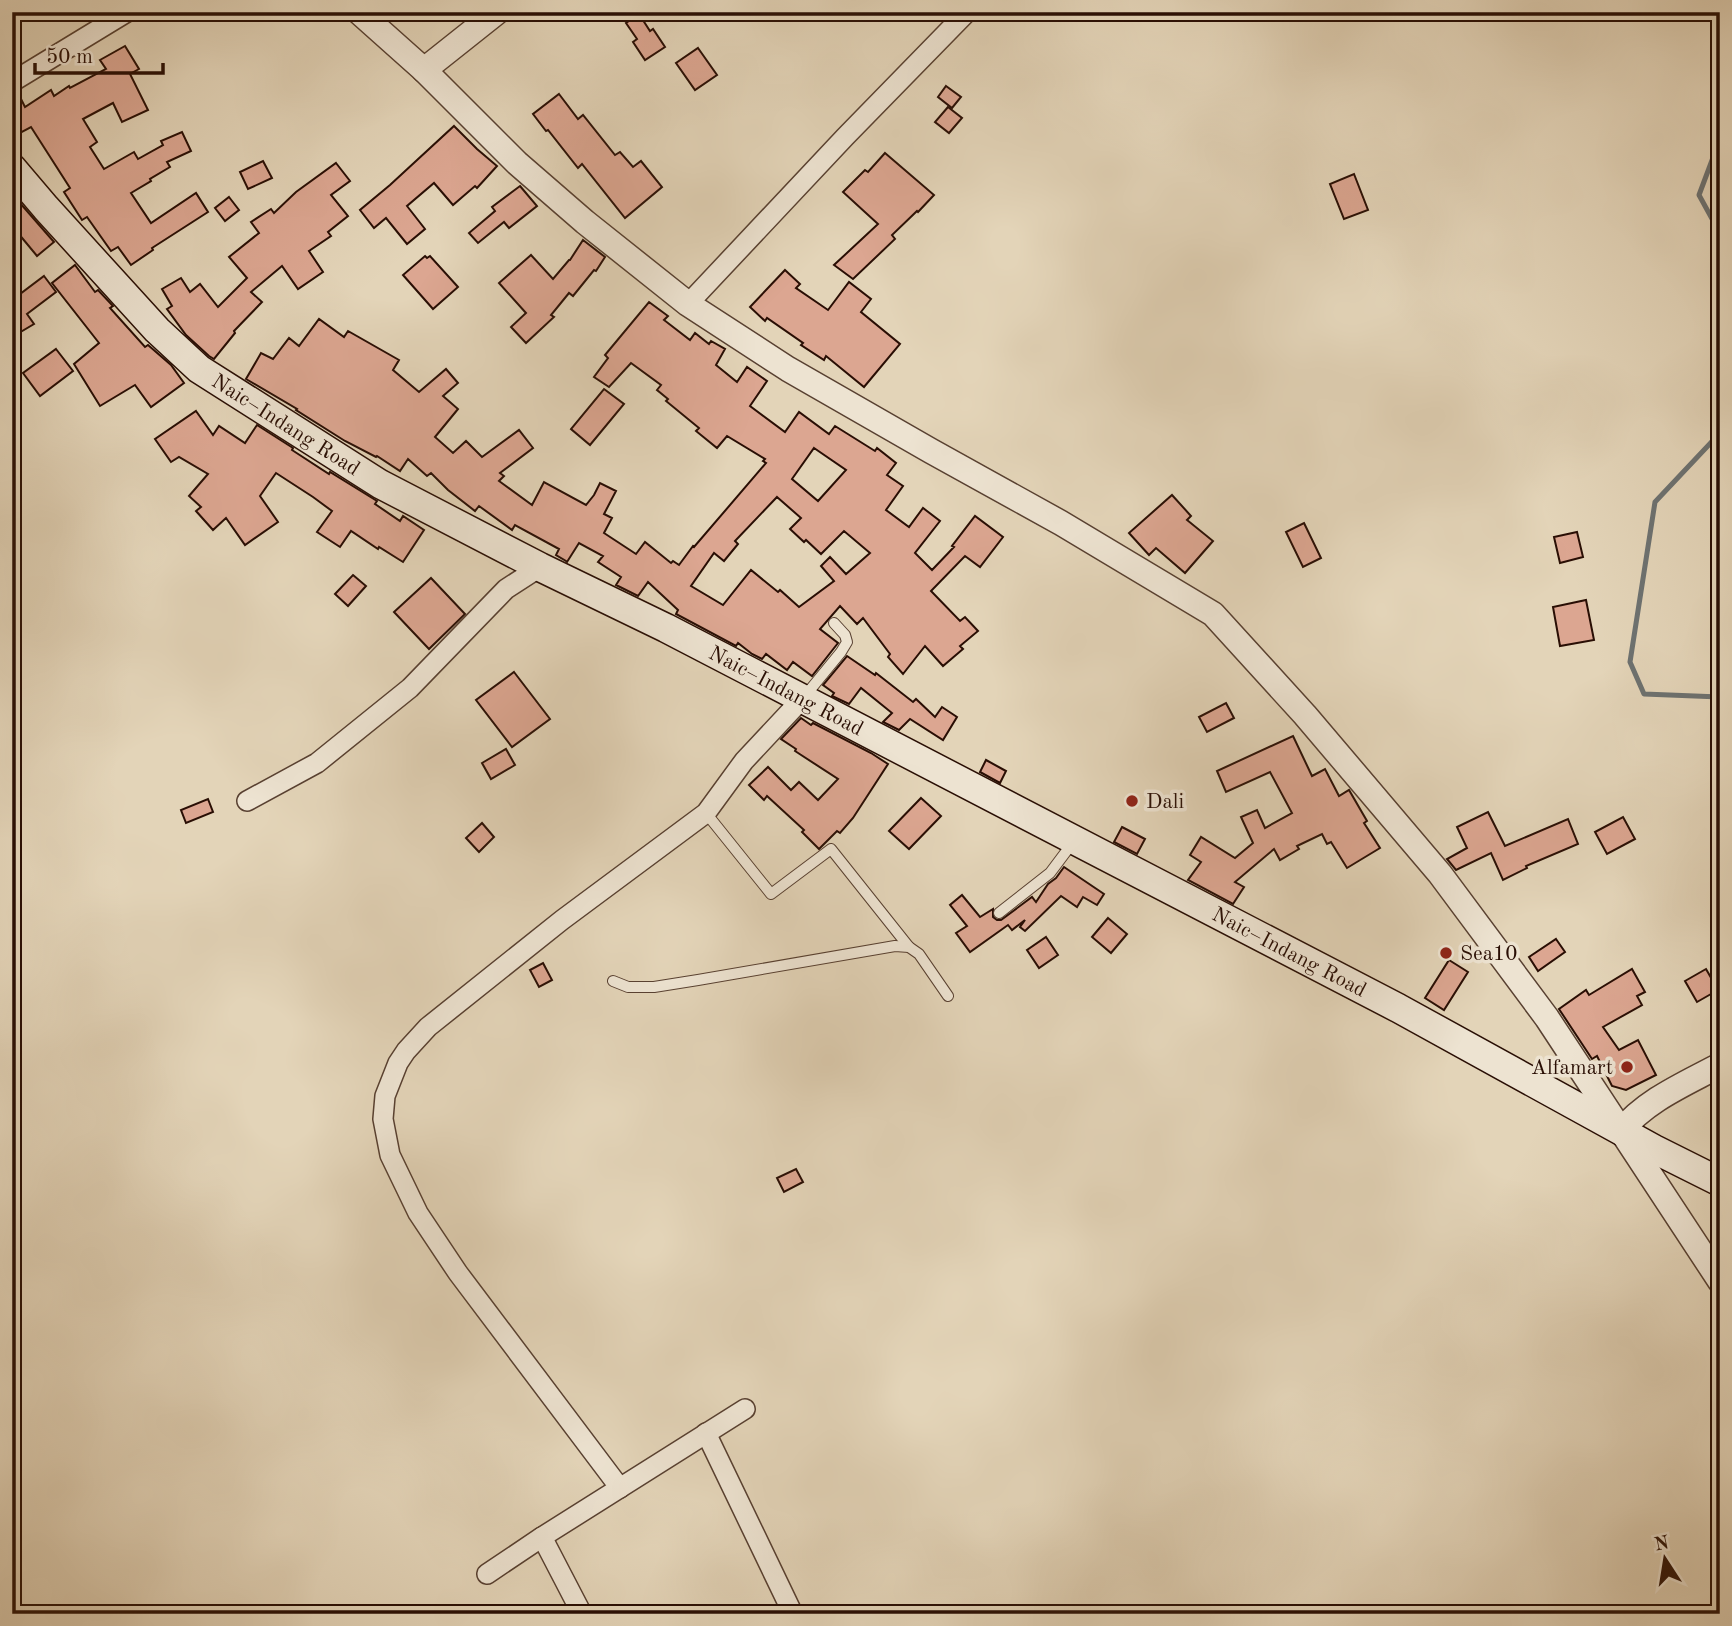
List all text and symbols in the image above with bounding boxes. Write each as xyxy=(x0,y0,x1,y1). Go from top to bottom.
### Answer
scale bar xyxy=(35,32,163,76)
text: 50 m xyxy=(46,47,93,68)
street label: Naic–Indang Road xyxy=(208,371,363,480)
street label: Naic–Indang Road xyxy=(705,643,866,740)
place label: Dali xyxy=(1146,792,1184,813)
marker: Dali xyxy=(1124,793,1140,809)
street label: Naic–Indang Road xyxy=(1208,904,1370,1002)
place label: Sea10 xyxy=(1460,944,1517,965)
marker: Sea10 xyxy=(1438,945,1454,961)
place label: Alfamart xyxy=(1531,1058,1613,1079)
marker: Alfamart xyxy=(1619,1059,1635,1075)
north arrow xyxy=(1630,1524,1700,1594)
text: N xyxy=(1653,1534,1672,1556)

